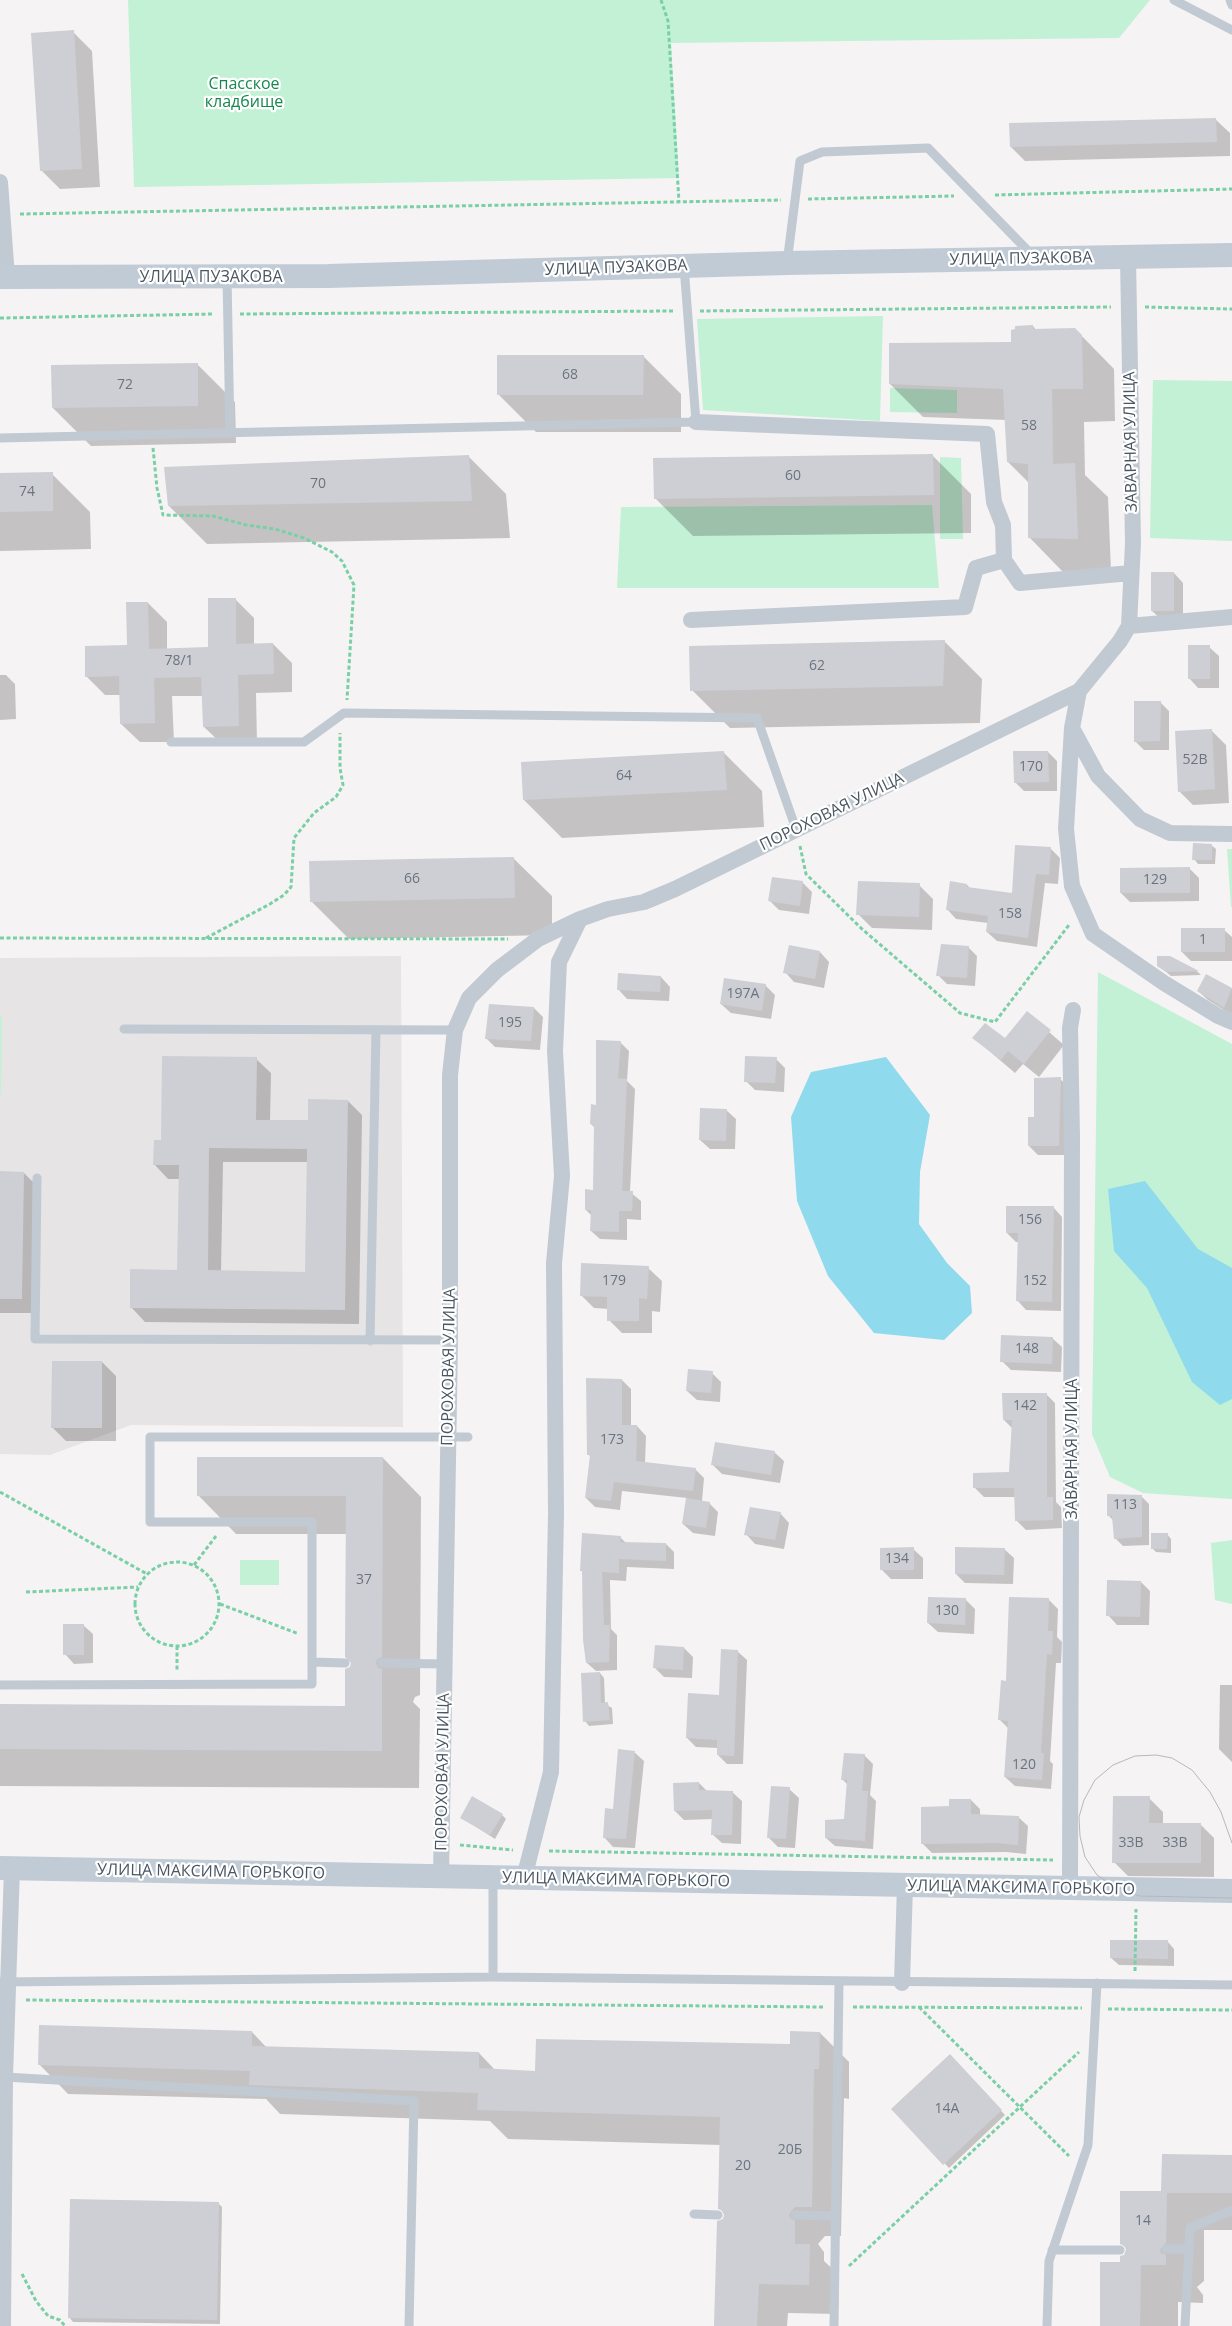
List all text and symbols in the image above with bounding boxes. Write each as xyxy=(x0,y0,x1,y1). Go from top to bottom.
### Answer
park label: Спасское кладбище xyxy=(205,74,283,112)
street label: УЛИЦА ПУЗАКОВА xyxy=(949,248,1093,270)
street label: УЛИЦА ПУЗАКОВА xyxy=(544,256,688,280)
street label: УЛИЦА ПУЗАКОВА xyxy=(140,267,282,287)
house number: 68 xyxy=(562,367,578,383)
street label: ЗАВАРНАЯ УЛИЦА xyxy=(1120,371,1142,513)
house number: 72 xyxy=(117,377,133,393)
house number: 58 xyxy=(1021,418,1037,434)
house number: 60 xyxy=(785,468,801,484)
house number: 70 xyxy=(310,476,326,492)
house number: 74 xyxy=(19,484,35,500)
house number: 78/1 xyxy=(164,653,194,669)
house number: 62 xyxy=(809,658,825,674)
house number: 52В xyxy=(1182,752,1208,768)
house number: 170 xyxy=(1019,759,1043,775)
house number: 64 xyxy=(616,768,632,784)
street label: ПОРОХОВАЯ УЛИЦА xyxy=(757,769,907,855)
house number: 66 xyxy=(404,871,420,887)
house number: 129 xyxy=(1143,872,1167,888)
house number: 158 xyxy=(998,906,1022,922)
house number: 1 xyxy=(1199,932,1207,948)
house number: 197А xyxy=(727,986,759,1002)
house number: 195 xyxy=(498,1015,522,1031)
house number: 156 xyxy=(1018,1212,1042,1228)
house number: 179 xyxy=(602,1273,626,1289)
house number: 152 xyxy=(1023,1273,1047,1289)
street label: ПОРОХОВАЯ УЛИЦА xyxy=(438,1288,460,1446)
house number: 148 xyxy=(1015,1341,1039,1357)
street label: ЗАВАРНАЯ УЛИЦА xyxy=(1062,1379,1082,1519)
house number: 142 xyxy=(1013,1398,1037,1414)
house number: 173 xyxy=(600,1432,624,1448)
house number: 113 xyxy=(1113,1497,1137,1513)
house number: 134 xyxy=(885,1551,909,1567)
house number: 37 xyxy=(356,1572,372,1588)
house number: 130 xyxy=(935,1603,959,1619)
street label: ПОРОХОВАЯ УЛИЦА xyxy=(432,1693,454,1851)
house number: 120 xyxy=(1012,1757,1036,1773)
house number: 33В xyxy=(1118,1835,1144,1851)
house number: 33В xyxy=(1162,1835,1188,1851)
street label: УЛИЦА МАКСИМА ГОРЬКОГО xyxy=(97,1860,325,1884)
street label: УЛИЦА МАКСИМА ГОРЬКОГО xyxy=(502,1868,730,1892)
street label: УЛИЦА МАКСИМА ГОРЬКОГО xyxy=(907,1876,1135,1900)
house number: 14А xyxy=(935,2101,959,2117)
house number: 20Б xyxy=(778,2142,802,2158)
house number: 20 xyxy=(735,2158,751,2174)
house number: 14 xyxy=(1135,2213,1151,2229)

